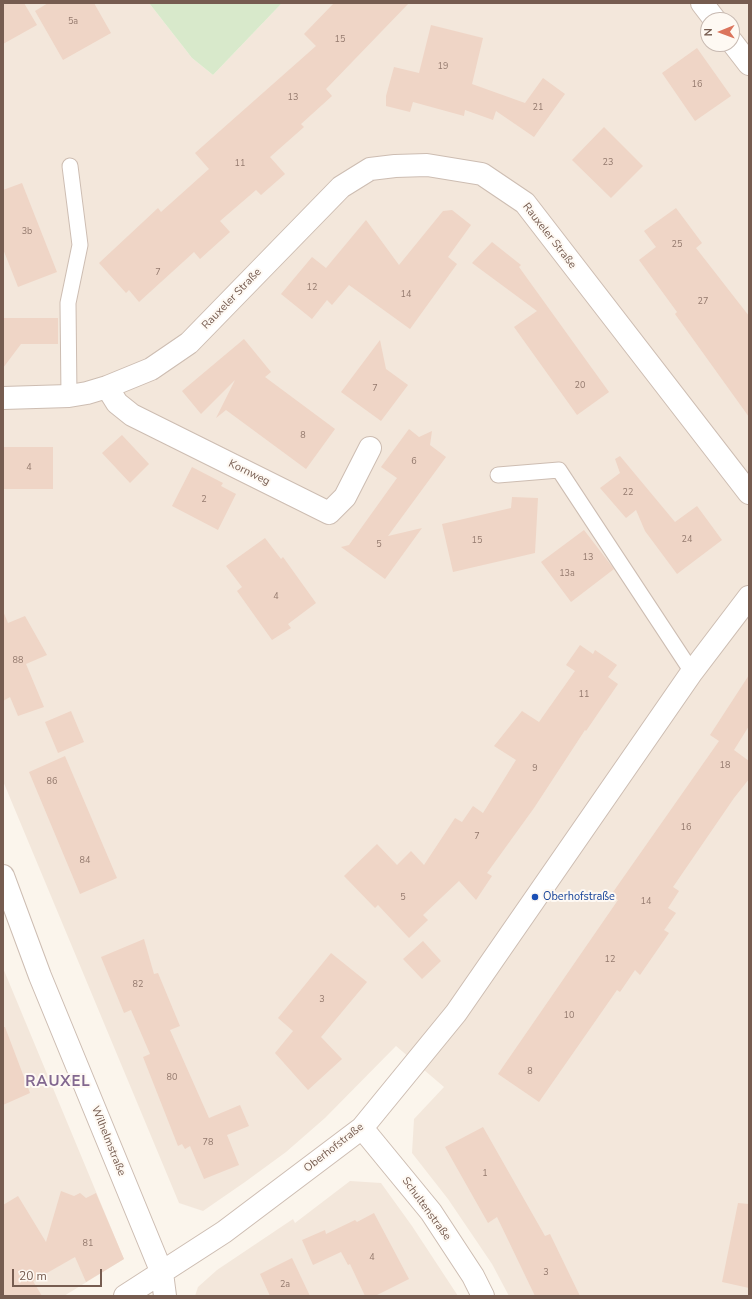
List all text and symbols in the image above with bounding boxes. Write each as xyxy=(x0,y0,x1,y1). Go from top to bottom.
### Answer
north arrow xyxy=(700,12,740,52)
house number: 5a xyxy=(68,17,78,27)
text: N xyxy=(701,28,716,36)
house number: 15 xyxy=(335,35,345,45)
house number: 19 xyxy=(438,62,448,72)
house number: 16 xyxy=(692,80,702,90)
house number: 13 xyxy=(288,93,298,103)
house number: 21 xyxy=(533,103,543,113)
house number: 23 xyxy=(603,158,613,168)
house number: 11 xyxy=(235,159,245,169)
street label: Rauxeler Straße xyxy=(519,201,579,271)
house number: 3b xyxy=(22,227,32,237)
house number: 25 xyxy=(672,240,682,250)
street label: Rauxeler Straße xyxy=(200,266,264,332)
house number: 7 xyxy=(155,268,161,278)
house number: 12 xyxy=(307,283,317,293)
house number: 14 xyxy=(401,290,411,300)
house number: 27 xyxy=(698,297,708,307)
house number: 20 xyxy=(575,381,585,391)
house number: 7 xyxy=(372,384,378,394)
house number: 8 xyxy=(300,431,306,441)
street label: Kornweg xyxy=(226,457,272,489)
house number: 6 xyxy=(411,457,417,467)
house number: 4 xyxy=(26,463,32,473)
house number: 22 xyxy=(623,488,633,498)
house number: 2 xyxy=(201,495,207,505)
house number: 24 xyxy=(682,535,692,545)
house number: 15 xyxy=(472,536,482,546)
house number: 5 xyxy=(376,540,382,550)
house number: 13 xyxy=(583,553,593,563)
house number: 13a xyxy=(559,569,575,579)
house number: 4 xyxy=(273,592,279,602)
house number: 88 xyxy=(13,656,23,666)
house number: 11 xyxy=(579,690,589,700)
house number: 18 xyxy=(720,761,730,771)
house number: 9 xyxy=(532,764,538,774)
house number: 86 xyxy=(47,777,57,787)
house number: 16 xyxy=(681,823,691,833)
house number: 7 xyxy=(474,832,480,842)
house number: 84 xyxy=(80,856,90,866)
place label: Oberhofstraße xyxy=(543,890,615,904)
marker: Oberhofstraße xyxy=(530,892,540,902)
house number: 5 xyxy=(400,893,406,903)
house number: 14 xyxy=(641,897,651,907)
house number: 12 xyxy=(605,955,615,965)
house number: 82 xyxy=(133,980,143,990)
house number: 3 xyxy=(319,995,325,1005)
house number: 10 xyxy=(564,1011,574,1021)
house number: 8 xyxy=(527,1067,533,1077)
district label: RAUXEL xyxy=(25,1073,91,1091)
house number: 80 xyxy=(167,1073,177,1083)
street label: Wilhelmstraße xyxy=(88,1104,128,1178)
street label: Oberhofstraße xyxy=(302,1121,366,1175)
house number: 78 xyxy=(203,1138,213,1148)
house number: 1 xyxy=(482,1169,488,1179)
street label: Schultenstraße xyxy=(399,1175,453,1243)
house number: 81 xyxy=(83,1239,93,1249)
house number: 4 xyxy=(369,1253,375,1263)
scale bar xyxy=(14,1261,104,1287)
text: 20 m xyxy=(19,1268,47,1284)
house number: 3 xyxy=(543,1268,549,1278)
house number: 2a xyxy=(280,1280,290,1290)

